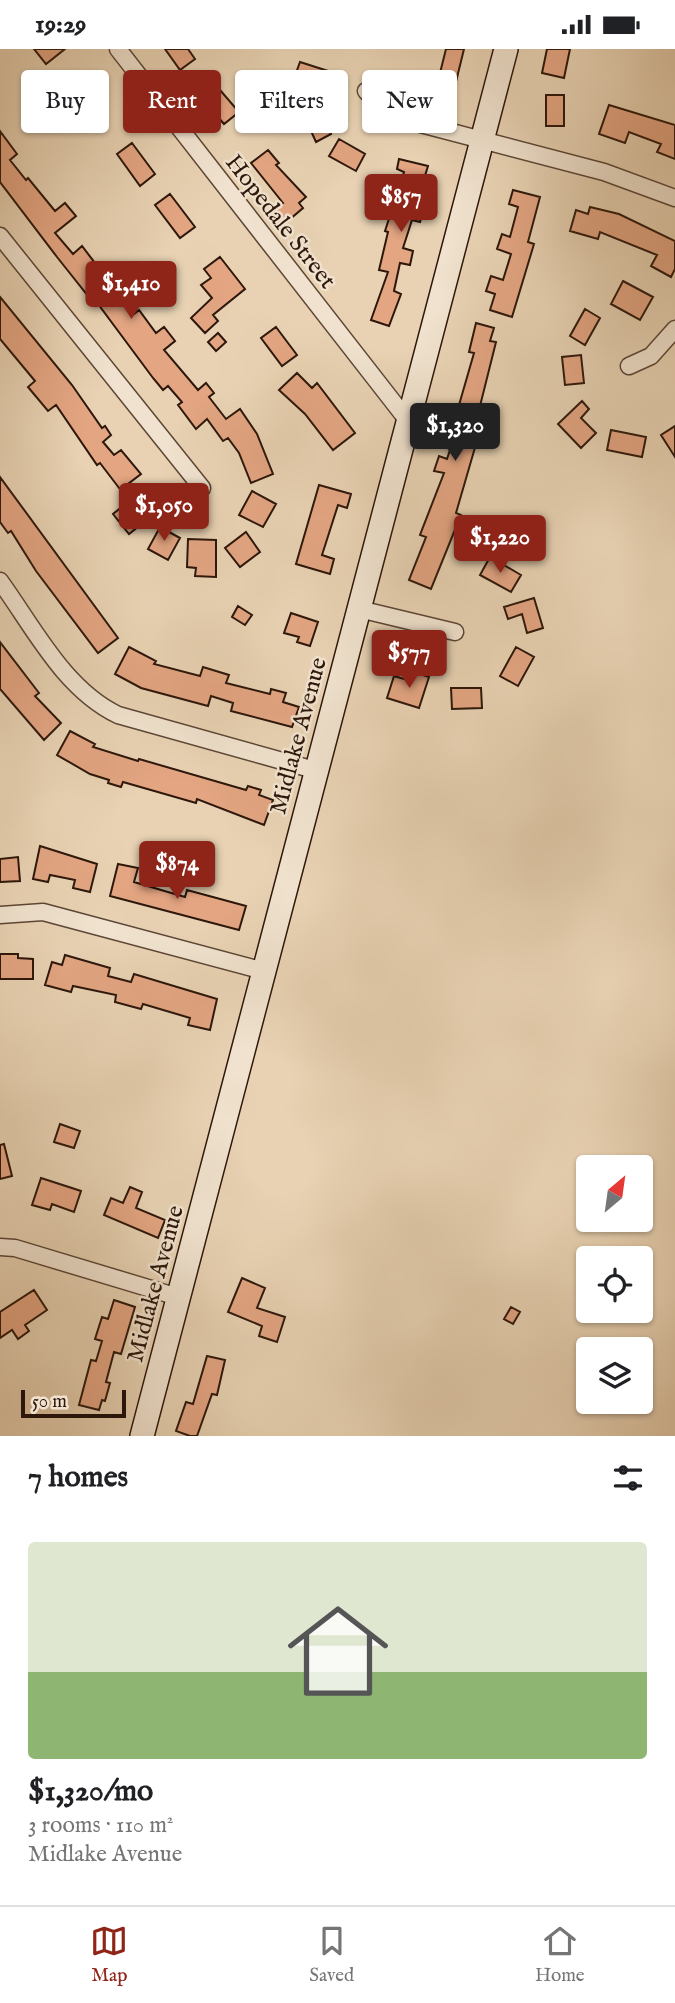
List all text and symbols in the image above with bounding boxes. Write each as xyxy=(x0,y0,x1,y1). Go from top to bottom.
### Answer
text: 19:29 xyxy=(35,8,86,41)
chip: Buy xyxy=(21,70,109,133)
chip: Rent xyxy=(123,70,221,133)
chip: Filters xyxy=(235,70,348,133)
chip: New xyxy=(362,70,457,133)
street label: Hopedale Street xyxy=(218,148,342,296)
pin: $857 xyxy=(360,174,442,234)
text: $857 xyxy=(381,182,421,211)
pin: $1,410 xyxy=(74,261,188,321)
text: $1,410 xyxy=(101,269,161,298)
pin: $1,320 xyxy=(398,403,512,463)
text: $1,320 xyxy=(426,411,484,440)
pin: $1,050 xyxy=(107,483,221,543)
text: $1,050 xyxy=(135,491,193,520)
pin: $1,220 xyxy=(443,515,557,575)
text: $1,220 xyxy=(470,523,530,552)
pin: $577 xyxy=(368,631,450,690)
text: $577 xyxy=(388,638,430,667)
street label: Midlake Avenue xyxy=(263,654,335,818)
pin: $874 xyxy=(136,841,218,901)
text: $874 xyxy=(155,849,199,878)
north arrow xyxy=(576,1155,653,1232)
map controls xyxy=(576,1155,653,1414)
street label: Midlake Avenue xyxy=(120,1202,192,1366)
button: locate xyxy=(576,1246,653,1323)
button: layers xyxy=(576,1337,653,1414)
scale bar xyxy=(21,1387,126,1419)
text: 50 m xyxy=(32,1390,67,1414)
text: 7 homes xyxy=(28,1459,128,1497)
icon: filters xyxy=(609,1459,647,1497)
icon: home xyxy=(275,1588,401,1714)
text: $1,320/mo xyxy=(28,1773,153,1811)
text: 3 rooms · 110 m² xyxy=(28,1811,173,1840)
text: Midlake Avenue xyxy=(28,1840,182,1869)
tab: Map xyxy=(90,1922,128,1988)
tab: Saved xyxy=(309,1922,354,1988)
tab: Home xyxy=(535,1922,585,1988)

